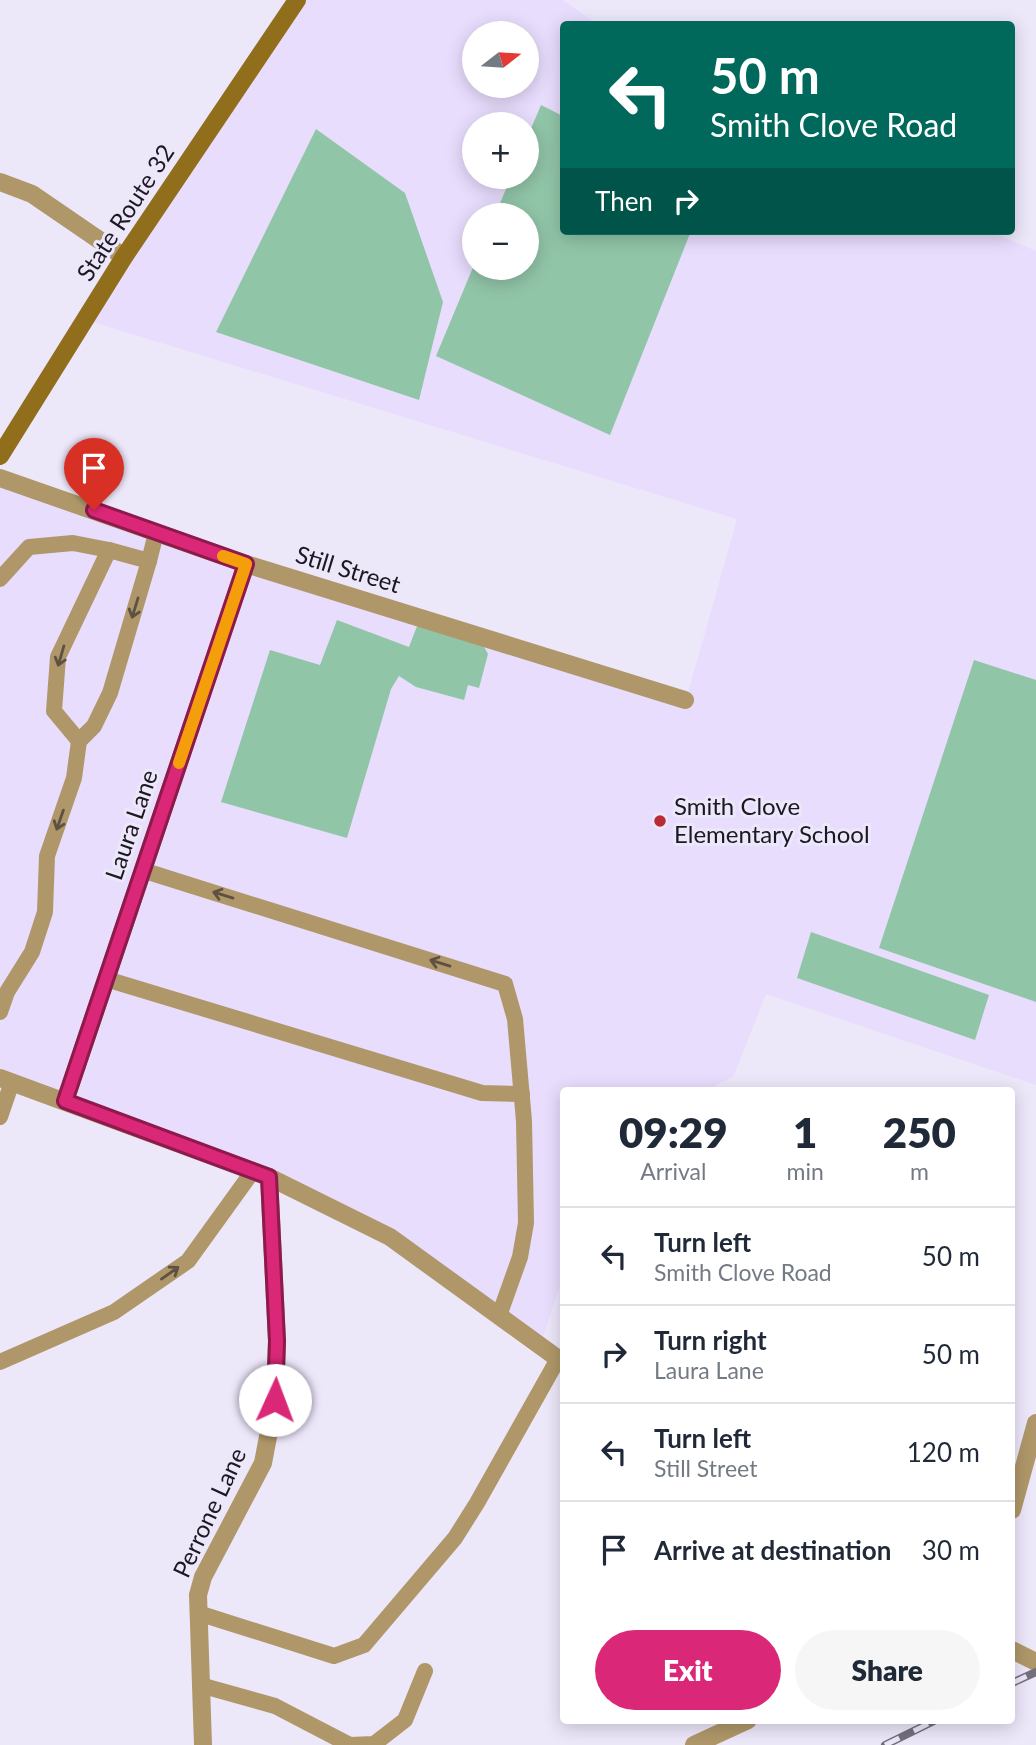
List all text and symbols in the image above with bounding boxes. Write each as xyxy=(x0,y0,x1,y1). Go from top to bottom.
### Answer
north arrow xyxy=(462,21,539,98)
map controls xyxy=(462,21,539,280)
text: 50 m xyxy=(710,46,820,104)
icon: left xyxy=(595,49,686,140)
text: Smith Clove Road xyxy=(710,105,957,144)
button: + xyxy=(462,112,539,189)
street label: State Route 32 xyxy=(70,139,180,286)
icon: right xyxy=(667,182,705,220)
text: Then xyxy=(595,185,653,217)
button: − xyxy=(462,203,539,280)
pin xyxy=(64,438,124,510)
icon: arrive xyxy=(75,449,113,487)
street label: Still Street xyxy=(293,539,405,598)
one-way arrow xyxy=(128,597,141,619)
one-way arrow xyxy=(53,645,66,667)
street label: Laura Lane xyxy=(98,766,163,883)
place label: Smith Clove Elementary School xyxy=(674,791,870,848)
one-way arrow xyxy=(53,808,65,830)
marker: Smith Clove Elementary School xyxy=(652,813,668,829)
one-way arrow xyxy=(212,888,234,901)
one-way arrow xyxy=(429,956,451,969)
text: 09:29 xyxy=(619,1107,728,1157)
text: 1 xyxy=(793,1107,817,1157)
text: 250 xyxy=(883,1107,956,1157)
text: Arrival xyxy=(640,1157,706,1185)
text: min xyxy=(787,1157,824,1185)
text: m xyxy=(910,1157,929,1185)
text: Turn left xyxy=(654,1226,751,1258)
icon: left xyxy=(595,1237,633,1275)
text: 50 m xyxy=(922,1240,980,1272)
text: Smith Clove Road xyxy=(654,1258,832,1286)
one-way arrow xyxy=(160,1266,179,1280)
text: Turn right xyxy=(654,1324,767,1356)
icon: right xyxy=(595,1335,633,1373)
text: 50 m xyxy=(922,1338,980,1370)
text: Laura Lane xyxy=(654,1356,764,1384)
position arrow xyxy=(238,1363,312,1437)
text: Turn left xyxy=(654,1422,751,1454)
icon: left xyxy=(595,1433,633,1471)
text: 120 m xyxy=(907,1436,980,1468)
street label: Perrone Lane xyxy=(166,1443,251,1582)
text: Still Street xyxy=(654,1454,757,1482)
icon: arrive xyxy=(595,1531,633,1569)
text: Arrive at destination xyxy=(654,1534,891,1566)
text: 30 m xyxy=(922,1534,980,1566)
button: Exit xyxy=(595,1630,781,1710)
button: Share xyxy=(795,1630,980,1710)

